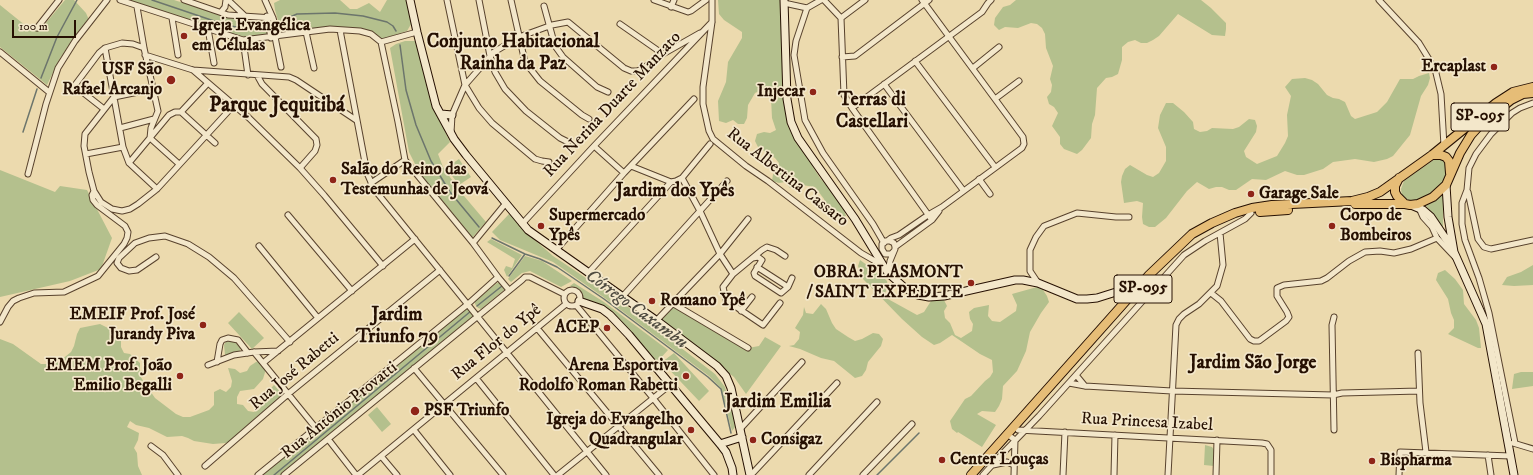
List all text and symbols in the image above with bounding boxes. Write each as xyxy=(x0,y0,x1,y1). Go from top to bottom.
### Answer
scale bar xyxy=(14,12,78,38)
place label: Igreja Evangélica em Células xyxy=(192,16,310,56)
text: 100 m xyxy=(19,19,48,34)
street label: Rua Nerina Duarte Manzato xyxy=(540,28,686,182)
marker: Igreja Evangélica em Células xyxy=(179,31,189,41)
district label: Conjunto Habitacional Rainha da Paz xyxy=(427,32,599,76)
place label: Ercaplast xyxy=(1421,57,1486,77)
place label: USF São Rafael Arcanjo xyxy=(62,60,162,100)
marker: Ercaplast xyxy=(1489,62,1499,72)
marker: USF São Rafael Arcanjo xyxy=(165,74,177,86)
place label: Injecar xyxy=(757,82,805,102)
marker: Injecar xyxy=(808,87,818,97)
district label: Terras di Castellari xyxy=(836,90,908,134)
district label: Parque Jequitibá xyxy=(209,94,345,120)
road number: SP-095 xyxy=(1451,103,1509,131)
street label: Rua Albertina Cassaro xyxy=(722,124,852,232)
place label: Salão do Reino das Testemunhas de Jeová xyxy=(341,160,488,200)
marker: Salão do Reino das Testemunhas de Jeová xyxy=(328,175,338,185)
district label: Jardim dos Ypês xyxy=(616,181,734,203)
place label: Garage Sale xyxy=(1259,184,1339,204)
marker: Garage Sale xyxy=(1246,189,1256,199)
place label: Supermercado Ypês xyxy=(549,206,645,246)
place label: Corpo de Bombeiros xyxy=(1340,206,1411,246)
marker: Supermercado Ypês xyxy=(536,221,546,231)
marker: Corpo de Bombeiros xyxy=(1327,221,1337,231)
place label: OBRA: PLASMONT / SAINT EXPEDITE xyxy=(807,263,963,303)
water label: Córrego Caxambu xyxy=(581,266,691,354)
road number: SP-095 xyxy=(1114,275,1172,303)
marker: OBRA: PLASMONT / SAINT EXPEDITE xyxy=(966,278,976,288)
place label: Romano Ypê xyxy=(660,291,745,311)
marker: Romano Ypê xyxy=(647,296,657,306)
street label: Rua Flor do Ypê xyxy=(448,301,546,385)
place label: EMEIF Prof. José Jurandy Piva xyxy=(69,305,195,345)
district label: Jardim Triunfo 79 xyxy=(356,305,438,349)
place label: ACEP xyxy=(555,318,599,338)
marker: EMEIF Prof. José Jurandy Piva xyxy=(198,320,208,330)
marker: ACEP xyxy=(602,323,612,333)
street label: Rua José Rabetti xyxy=(246,329,344,415)
district label: Jardim São Jorge xyxy=(1190,353,1316,375)
place label: EMEM Prof. João Emilio Begalli xyxy=(46,356,172,396)
place label: Arena Esportiva Rodolfo Roman Rabetti xyxy=(519,356,678,396)
street label: Rua Antônio Provatti xyxy=(278,358,402,464)
marker: EMEM Prof. João Emilio Begalli xyxy=(175,371,185,381)
marker: Arena Esportiva Rodolfo Roman Rabetti xyxy=(681,371,691,381)
district label: Jardim Emilia xyxy=(725,392,831,414)
place label: PSF Triunfo xyxy=(424,401,509,421)
marker: PSF Triunfo xyxy=(409,405,421,417)
street label: Rua Princesa Izabel xyxy=(1080,409,1214,437)
place label: Igreja do Evangelho Quadrangular xyxy=(546,410,683,450)
marker: Igreja do Evangelho Quadrangular xyxy=(686,425,696,435)
place label: Consigaz xyxy=(761,430,822,450)
marker: Consigaz xyxy=(748,435,758,445)
place label: Center Louças xyxy=(950,450,1049,470)
place label: Bispharma xyxy=(1380,451,1452,471)
marker: Center Louças xyxy=(937,455,947,465)
marker: Bispharma xyxy=(1367,456,1377,466)

